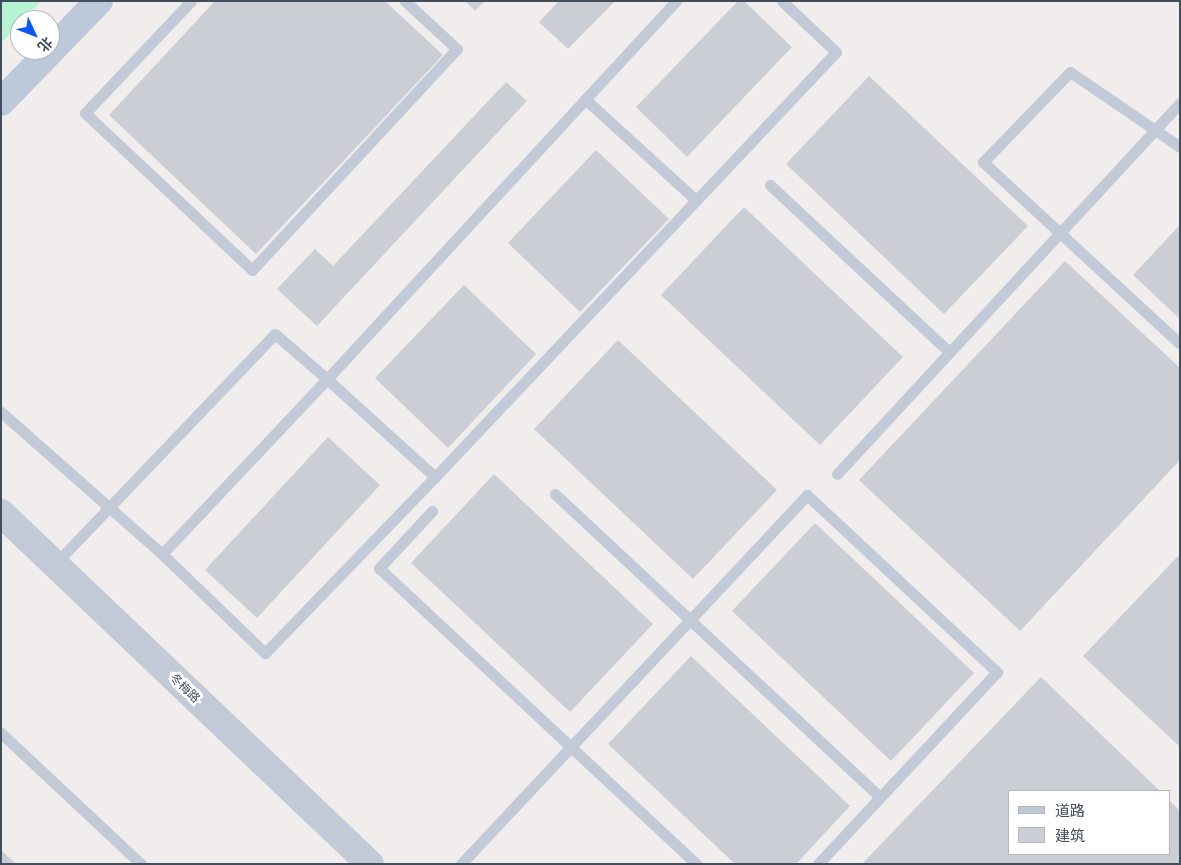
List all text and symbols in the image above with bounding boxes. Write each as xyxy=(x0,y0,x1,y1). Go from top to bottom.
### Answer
north arrow xyxy=(10,10,60,60)
text: 北 xyxy=(34,33,57,56)
street label: 冬梅路 xyxy=(167,670,203,706)
legend xyxy=(1008,790,1171,855)
text: 道路 xyxy=(1055,801,1085,820)
text: 建筑 xyxy=(1055,826,1085,845)

